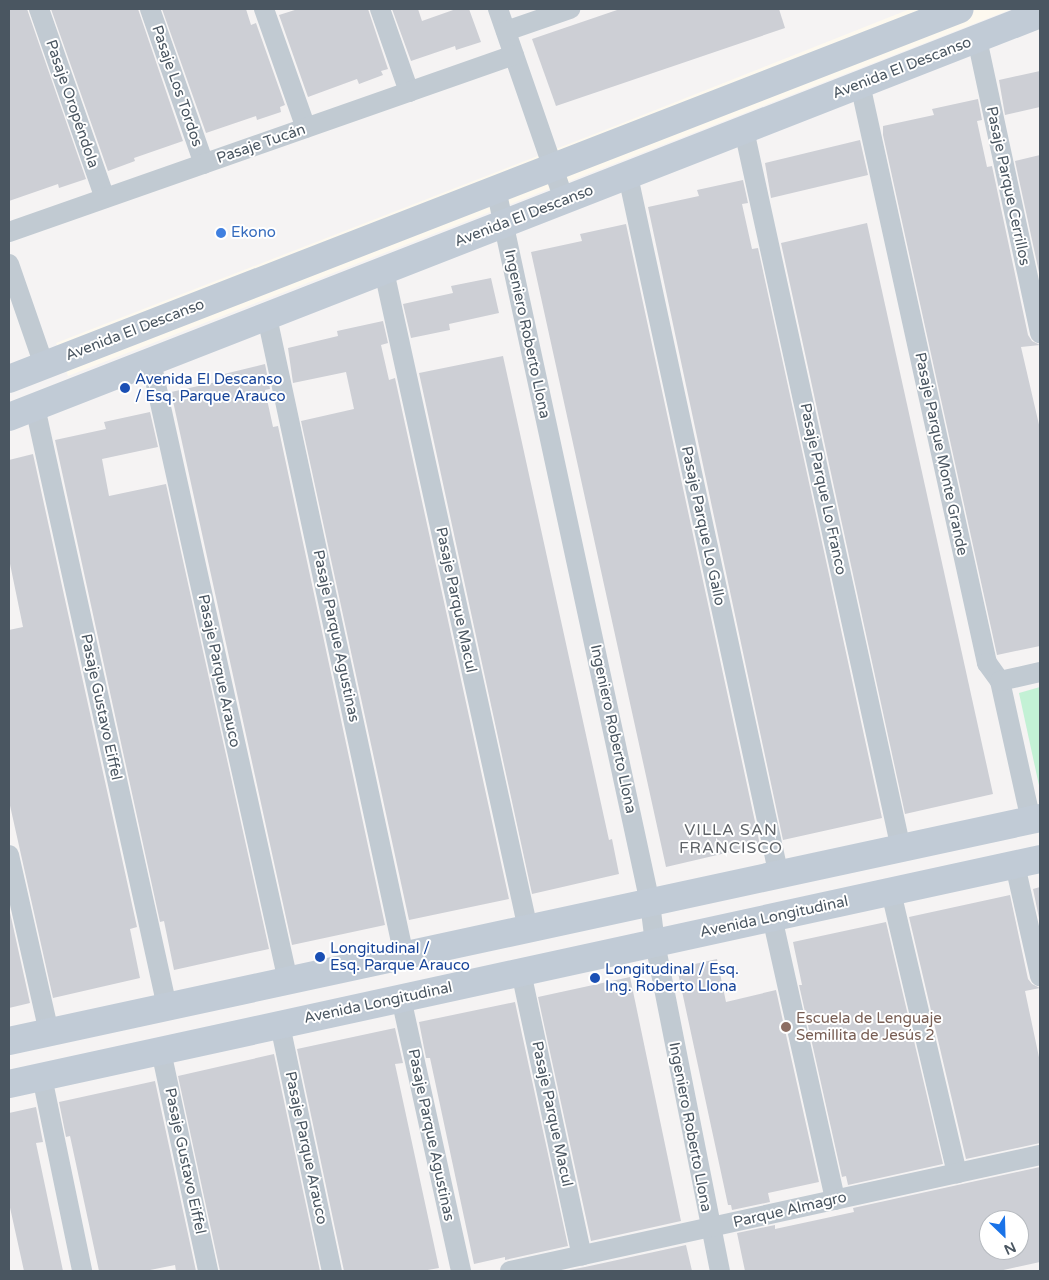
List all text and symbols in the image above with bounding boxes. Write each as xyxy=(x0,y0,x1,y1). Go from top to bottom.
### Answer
street label: Pasaje Los Tordos xyxy=(148,23,206,149)
street label: Avenida El Descanso xyxy=(830,33,974,103)
street label: Pasaje Oropéndola xyxy=(42,37,102,171)
street label: Pasaje Parque Cerrillos xyxy=(982,105,1034,267)
street label: Pasaje Tucán xyxy=(214,120,308,168)
street label: Avenida El Descanso xyxy=(452,181,596,251)
place label: Ekono xyxy=(231,224,276,242)
marker: Ekono xyxy=(215,227,227,239)
street label: Ingeniero Roberto Llona xyxy=(500,248,554,420)
street label: Avenida El Descanso xyxy=(63,295,207,365)
street label: Pasaje Parque Monte Grande xyxy=(911,351,971,557)
place label: Avenida El Descanso / Esq. Parque Arauco xyxy=(135,370,286,405)
marker: Avenida El Descanso / Esq. Parque Arauco xyxy=(119,382,131,394)
street label: Pasaje Parque Lo Franco xyxy=(796,401,850,577)
street label: Pasaje Parque Lo Gallo xyxy=(677,445,729,607)
street label: Pasaje Parque Macul xyxy=(432,526,480,674)
street label: Pasaje Parque Agustinas xyxy=(309,548,363,724)
street label: Pasaje Parque Arauco xyxy=(194,593,244,749)
street label: Pasaje Gustavo Eiffel xyxy=(77,632,125,782)
street label: Ingeniero Roberto Llona xyxy=(586,643,640,815)
district label: VILLA SAN FRANCISCO xyxy=(678,820,784,858)
street label: Avenida Longitudinal xyxy=(698,892,850,942)
place label: Longitudinal / Esq. Parque Arauco xyxy=(330,939,470,974)
marker: Longitudinal / Esq. Parque Arauco xyxy=(314,951,326,963)
place label: Longitudinal / Esq. Ing. Roberto Llona xyxy=(605,960,739,995)
marker: Longitudinal / Esq. Ing. Roberto Llona xyxy=(589,972,601,984)
street label: Avenida Longitudinal xyxy=(302,978,454,1028)
place label: Escuela de Lenguaje Semillita de Jesús 2 xyxy=(796,1009,942,1044)
marker: Escuela de Lenguaje Semillita de Jesús 2 xyxy=(780,1021,792,1033)
street label: Pasaje Parque Macul xyxy=(528,1040,576,1188)
street label: Ingeniero Roberto Llona xyxy=(665,1041,715,1213)
street label: Pasaje Parque Agustinas xyxy=(404,1047,458,1223)
street label: Pasaje Parque Arauco xyxy=(281,1070,331,1226)
street label: Pasaje Gustavo Eiffel xyxy=(161,1086,209,1236)
street label: Parque Almagro xyxy=(732,1188,848,1232)
north arrow xyxy=(979,1210,1029,1260)
text: N xyxy=(1001,1238,1018,1258)

